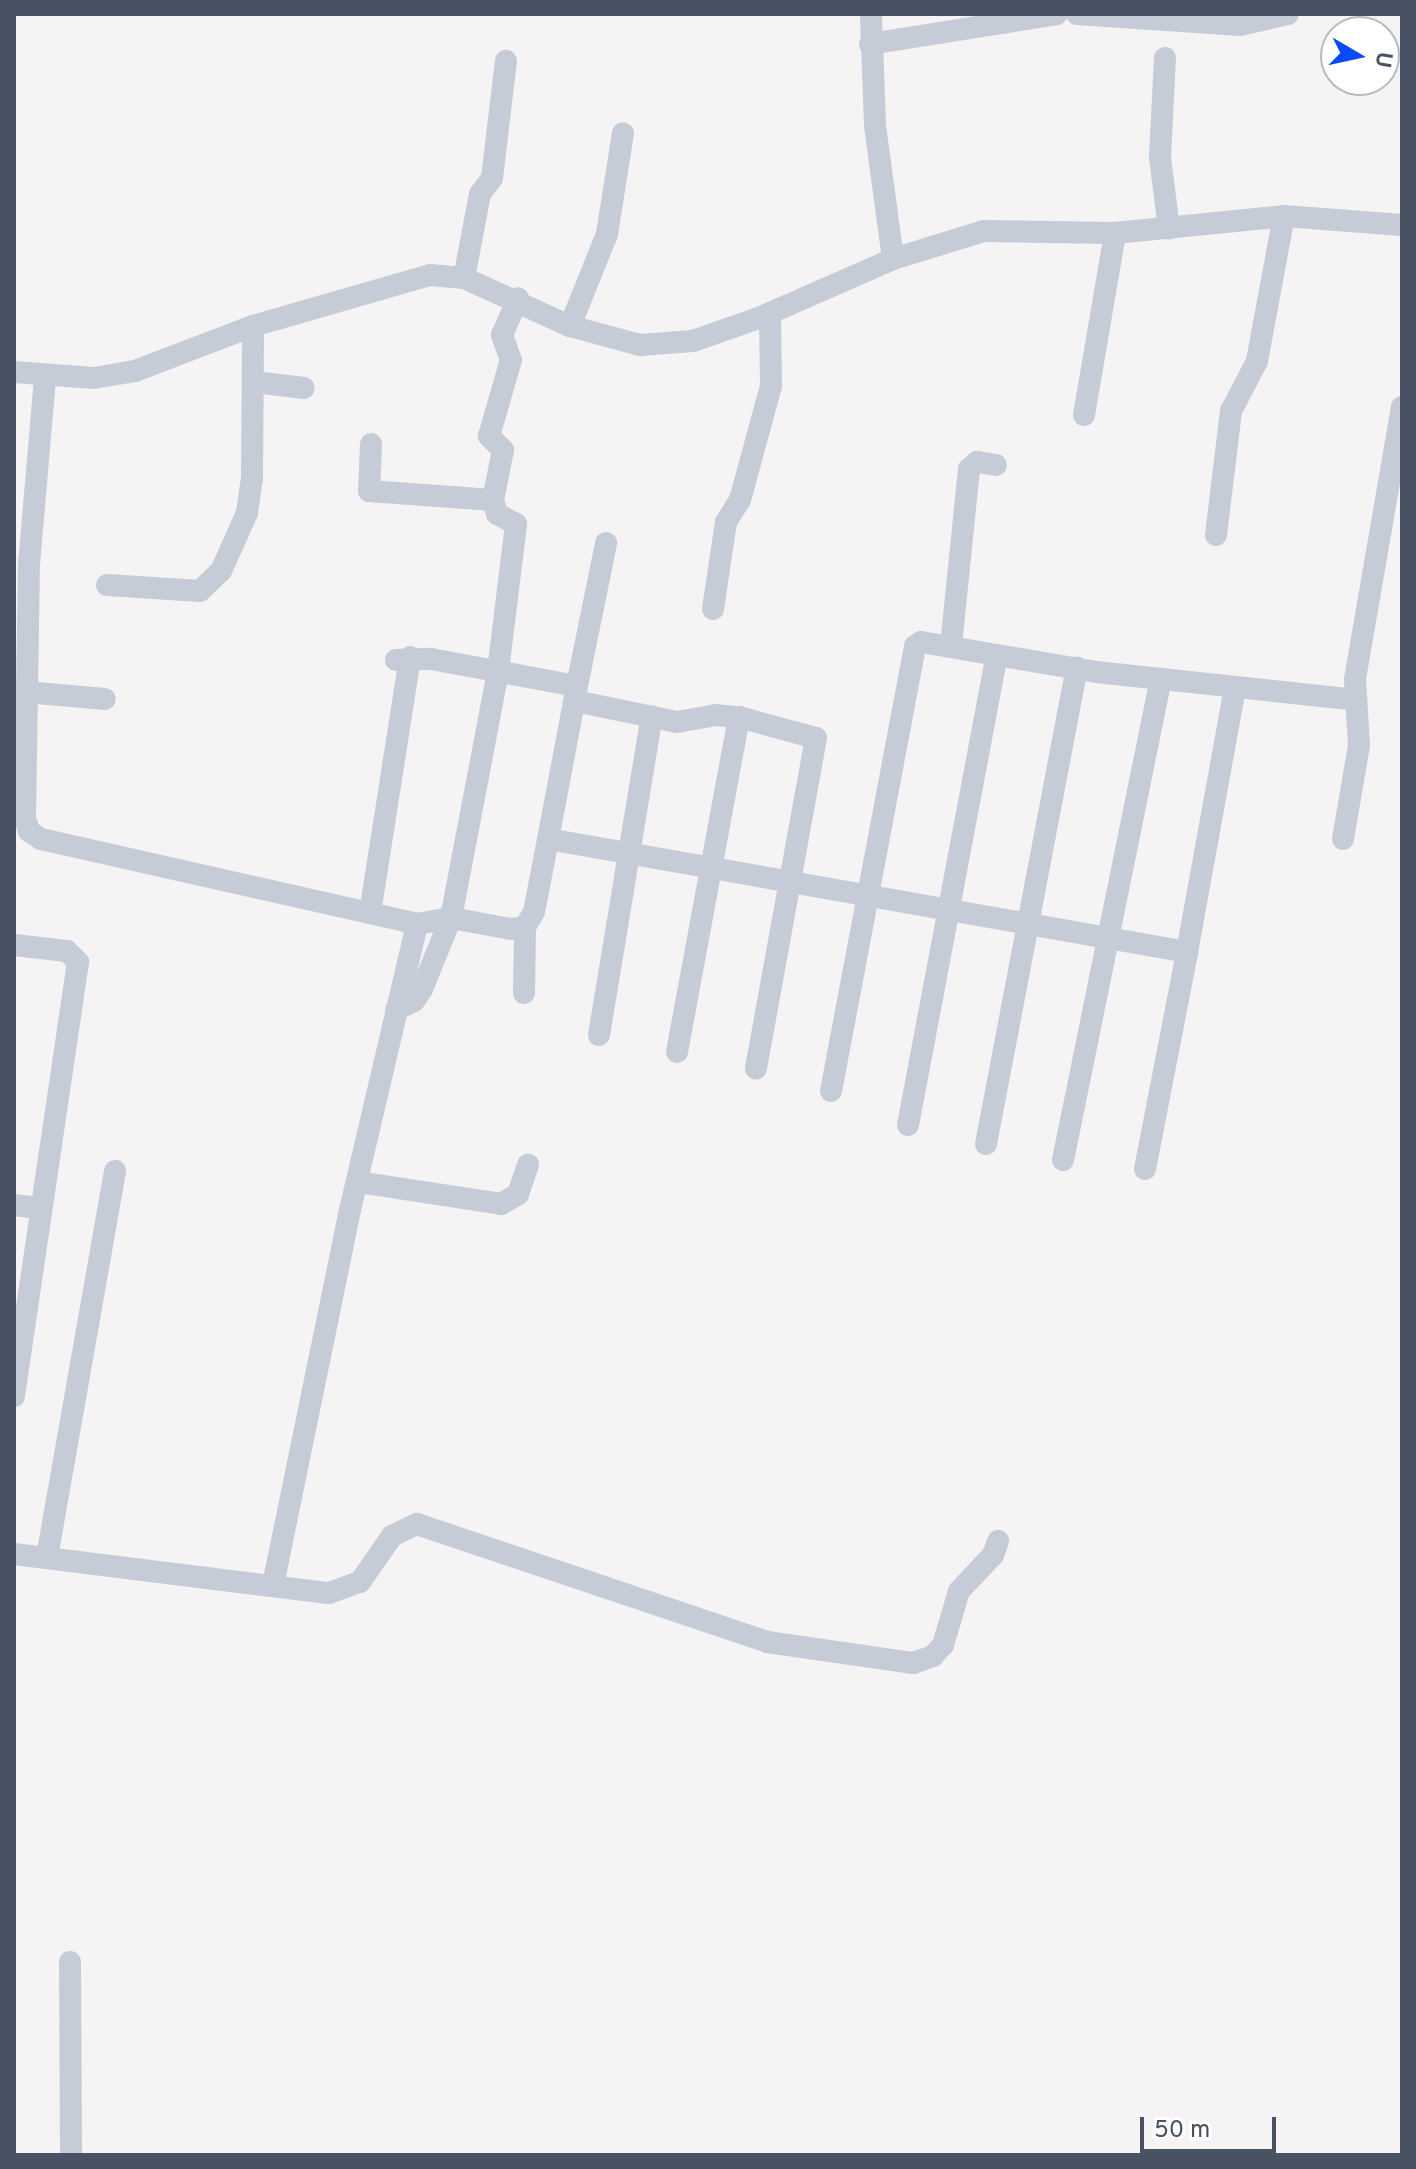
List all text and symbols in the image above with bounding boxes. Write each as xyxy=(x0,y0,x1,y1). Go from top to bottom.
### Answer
north arrow xyxy=(1320,16,1400,96)
text: U xyxy=(1368,50,1397,69)
scale bar xyxy=(1144,2101,1280,2151)
text: 50 m xyxy=(1154,2116,1210,2146)

